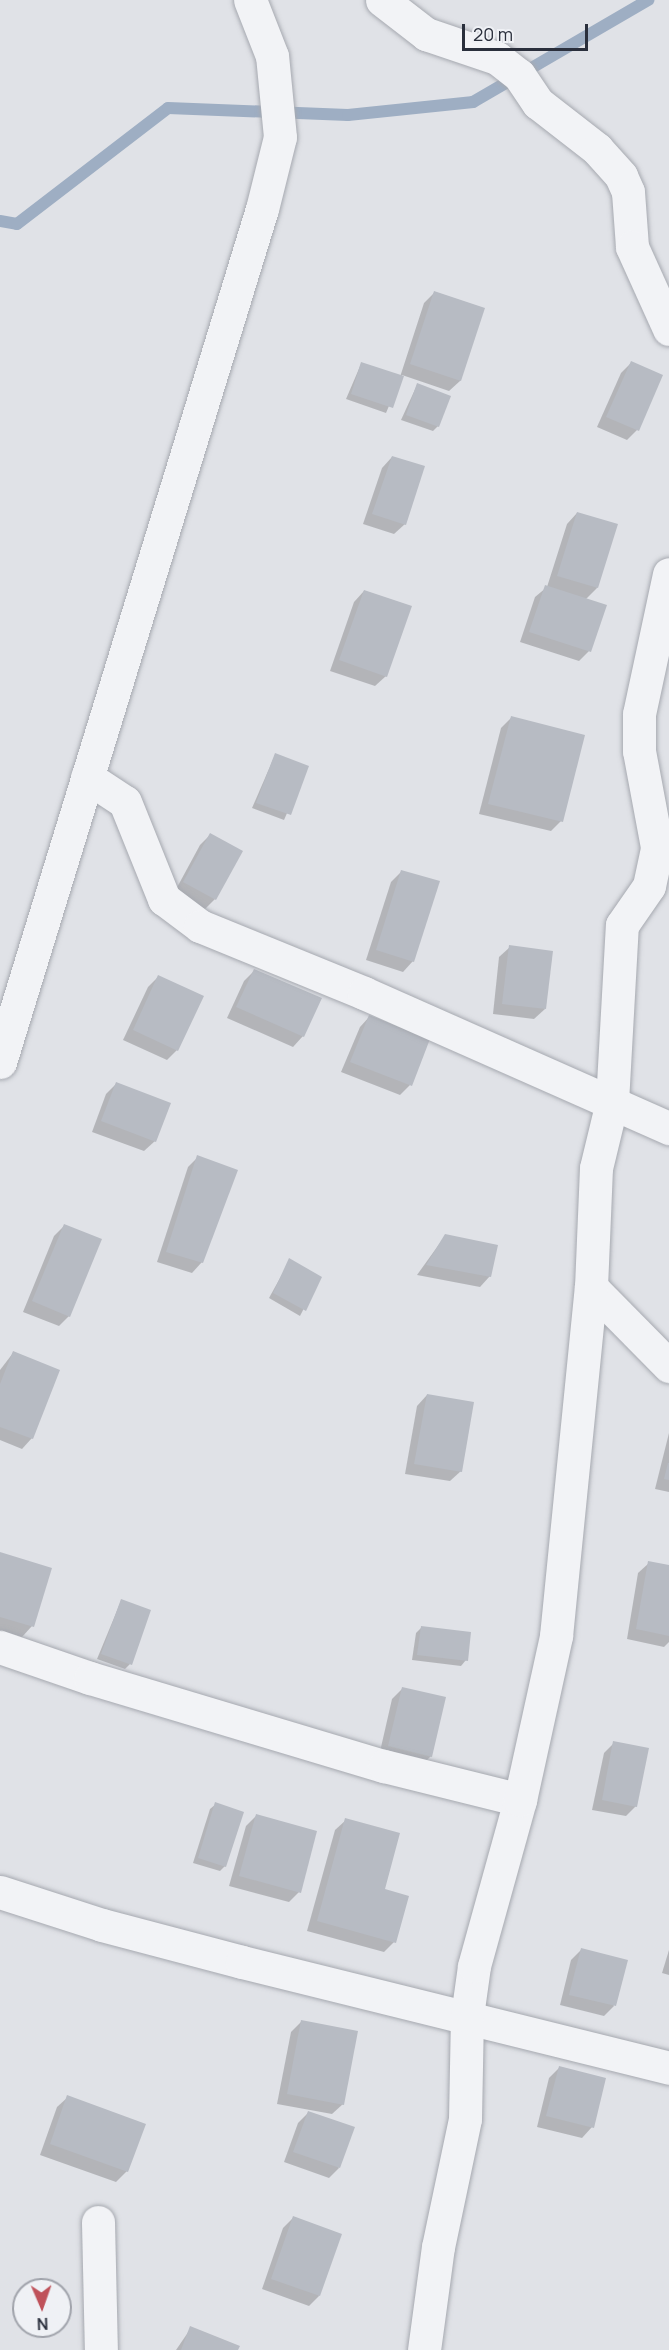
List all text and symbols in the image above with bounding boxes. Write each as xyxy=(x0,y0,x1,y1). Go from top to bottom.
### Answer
scale bar xyxy=(465,12,591,50)
text: 20 m xyxy=(473,22,513,46)
north arrow xyxy=(12,2278,72,2338)
text: N xyxy=(36,2313,49,2335)

